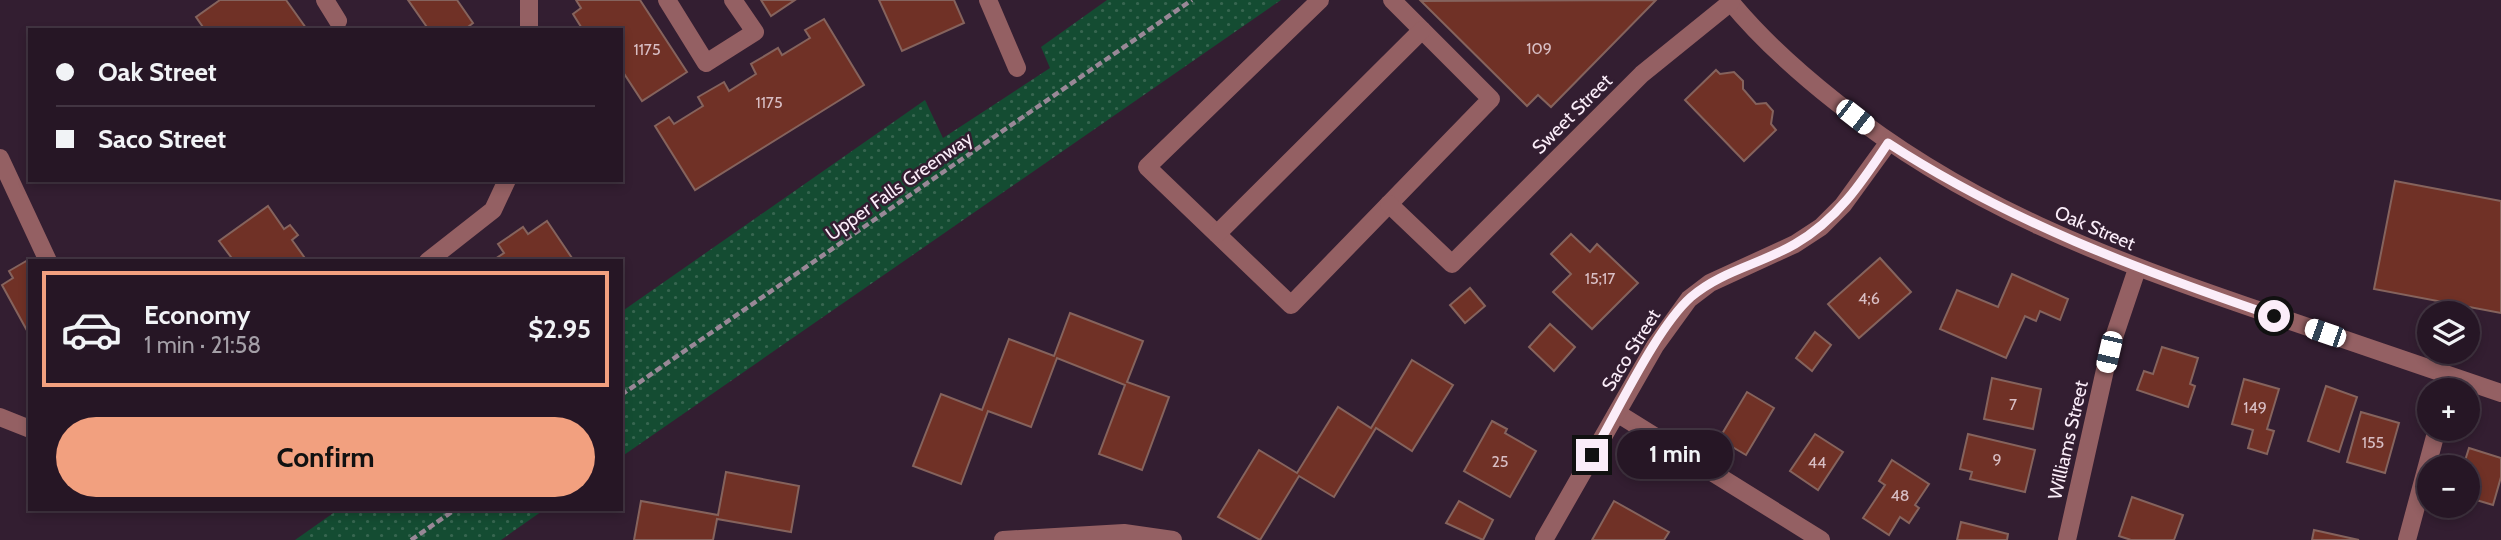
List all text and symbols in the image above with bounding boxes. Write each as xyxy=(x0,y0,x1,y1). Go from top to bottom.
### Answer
house number: 109 xyxy=(1526,39,1552,58)
house number: 1175 xyxy=(633,40,661,59)
text: Oak Street xyxy=(98,56,217,88)
street label: Sweet Street xyxy=(1527,69,1617,159)
house number: 1175 xyxy=(755,93,783,112)
car xyxy=(1832,96,1879,138)
text: Saco Street xyxy=(98,123,226,155)
street label: Upper Falls Greenway xyxy=(821,126,977,245)
street label: Oak Street xyxy=(2051,201,2139,255)
house number: 15;17 xyxy=(1585,269,1615,288)
house number: 4;6 xyxy=(1858,289,1880,308)
icon: car xyxy=(60,298,123,361)
text: Economy xyxy=(144,299,250,331)
route start xyxy=(2258,300,2290,332)
map controls xyxy=(2417,301,2480,518)
button: layers xyxy=(2417,301,2480,364)
street label: Saco Street xyxy=(1597,304,1666,395)
text: $2.95 xyxy=(528,313,591,345)
car xyxy=(2302,316,2349,350)
car xyxy=(2095,329,2124,375)
text: 1 min · 21:58 xyxy=(144,331,261,359)
street label: Williams Street xyxy=(2043,378,2093,502)
button: + xyxy=(2417,378,2480,441)
house number: 7 xyxy=(2009,395,2017,414)
house number: 149 xyxy=(2243,398,2267,417)
button: Confirm xyxy=(56,417,595,497)
callout: 1 min xyxy=(1616,430,1732,480)
house number: 155 xyxy=(2362,433,2384,452)
route end xyxy=(1576,439,1608,471)
text: 1 min xyxy=(1649,440,1701,468)
house number: 9 xyxy=(1992,450,2002,469)
house number: 25 xyxy=(1491,452,1509,471)
house number: 44 xyxy=(1808,453,1826,472)
button: − xyxy=(2417,455,2480,518)
house number: 48 xyxy=(1891,486,1909,505)

